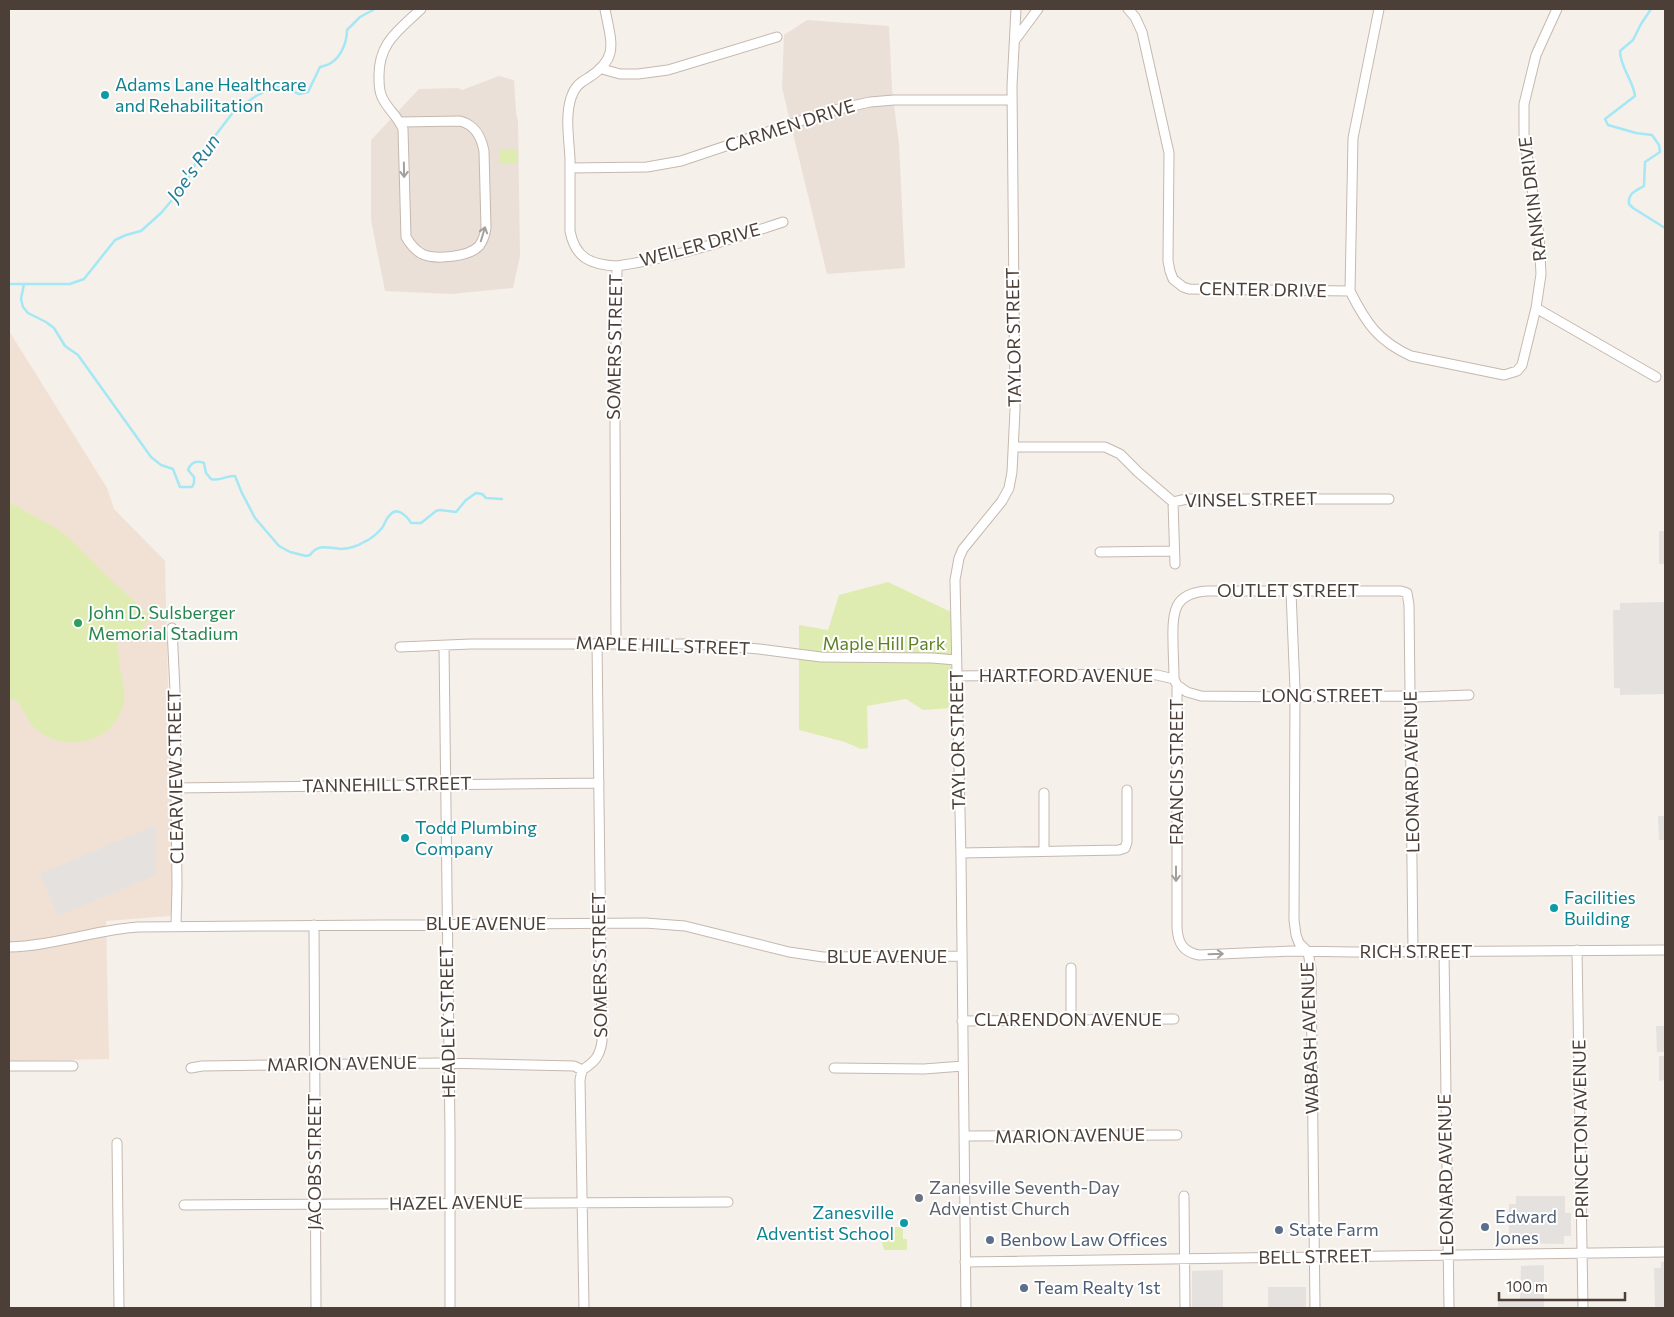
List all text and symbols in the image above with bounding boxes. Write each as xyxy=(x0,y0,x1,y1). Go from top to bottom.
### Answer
place label: Adams Lane Healthcare and Rehabilitation xyxy=(115,73,307,116)
marker: Adams Lane Healthcare and Rehabilitation xyxy=(99,89,111,101)
street label: CARMEN DRIVE xyxy=(722,94,857,156)
water label: Joe's Run xyxy=(160,129,224,208)
street label: RANKIN DRIVE xyxy=(1513,135,1551,263)
one-way arrow xyxy=(399,162,409,178)
street label: WEILER DRIVE xyxy=(637,217,762,271)
one-way arrow xyxy=(479,227,489,243)
street label: TAYLOR STREET xyxy=(1001,267,1025,407)
street label: SOMERS STREET xyxy=(602,274,626,420)
street label: CENTER DRIVE xyxy=(1199,277,1327,301)
street label: VINSEL STREET xyxy=(1184,487,1318,511)
street label: OUTLET STREET xyxy=(1217,579,1359,601)
place label: John D. Sulsberger Memorial Stadium xyxy=(88,601,238,644)
marker: John D. Sulsberger Memorial Stadium xyxy=(72,617,84,629)
street label: MAPLE HILL STREET xyxy=(575,631,751,659)
park label: Maple Hill Park xyxy=(823,632,946,654)
street label: HARTFORD AVENUE xyxy=(979,664,1153,686)
street label: TAYLOR STREET xyxy=(945,670,969,810)
street label: LONG STREET xyxy=(1261,684,1383,706)
street label: CLEARVIEW STREET xyxy=(162,690,188,864)
street label: LEONARD AVENUE xyxy=(1399,691,1423,853)
street label: FRANCIS STREET xyxy=(1165,699,1187,845)
street label: TANNEHILL STREET xyxy=(302,772,472,796)
place label: Todd Plumbing Company xyxy=(415,816,537,859)
marker: Todd Plumbing Company xyxy=(399,832,411,844)
one-way arrow xyxy=(1171,865,1181,881)
place label: Facilities Building xyxy=(1564,886,1636,929)
street label: SOMERS STREET xyxy=(587,892,611,1038)
marker: Facilities Building xyxy=(1548,902,1560,914)
street label: BLUE AVENUE xyxy=(426,912,546,934)
street label: RICH STREET xyxy=(1359,940,1473,962)
street label: HEADLEY STREET xyxy=(435,945,459,1099)
street label: BLUE AVENUE xyxy=(827,945,947,967)
one-way arrow xyxy=(1208,949,1224,959)
street label: WABASH AVENUE xyxy=(1295,961,1323,1115)
street label: CLARENDON AVENUE xyxy=(974,1008,1162,1030)
street label: PRINCETON AVENUE xyxy=(1567,1039,1593,1219)
street label: MARION AVENUE xyxy=(267,1051,417,1075)
street label: JACOBS STREET xyxy=(303,1094,325,1230)
street label: LEONARD AVENUE xyxy=(1433,1094,1457,1256)
street label: MARION AVENUE xyxy=(995,1123,1145,1147)
place label: Zanesville Seventh-Day Adventist Church xyxy=(929,1176,1120,1219)
street label: HAZEL AVENUE xyxy=(389,1190,523,1214)
marker: Zanesville Seventh-Day Adventist Church xyxy=(913,1192,925,1204)
place label: Zanesville Adventist School xyxy=(756,1201,894,1244)
place label: Edward Jones xyxy=(1495,1205,1557,1248)
marker: Zanesville Adventist School xyxy=(898,1217,910,1229)
place label: State Farm xyxy=(1289,1218,1379,1240)
marker: Edward Jones xyxy=(1479,1221,1491,1233)
marker: State Farm xyxy=(1273,1224,1285,1236)
place label: Benbow Law Offices xyxy=(1000,1228,1167,1250)
marker: Benbow Law Offices xyxy=(984,1234,996,1246)
street label: BELL STREET xyxy=(1258,1244,1372,1268)
scale bar xyxy=(1499,1270,1625,1302)
place label: Team Realty 1st xyxy=(1034,1276,1161,1298)
text: 100 m xyxy=(1506,1277,1548,1295)
marker: Team Realty 1st xyxy=(1018,1282,1030,1294)

